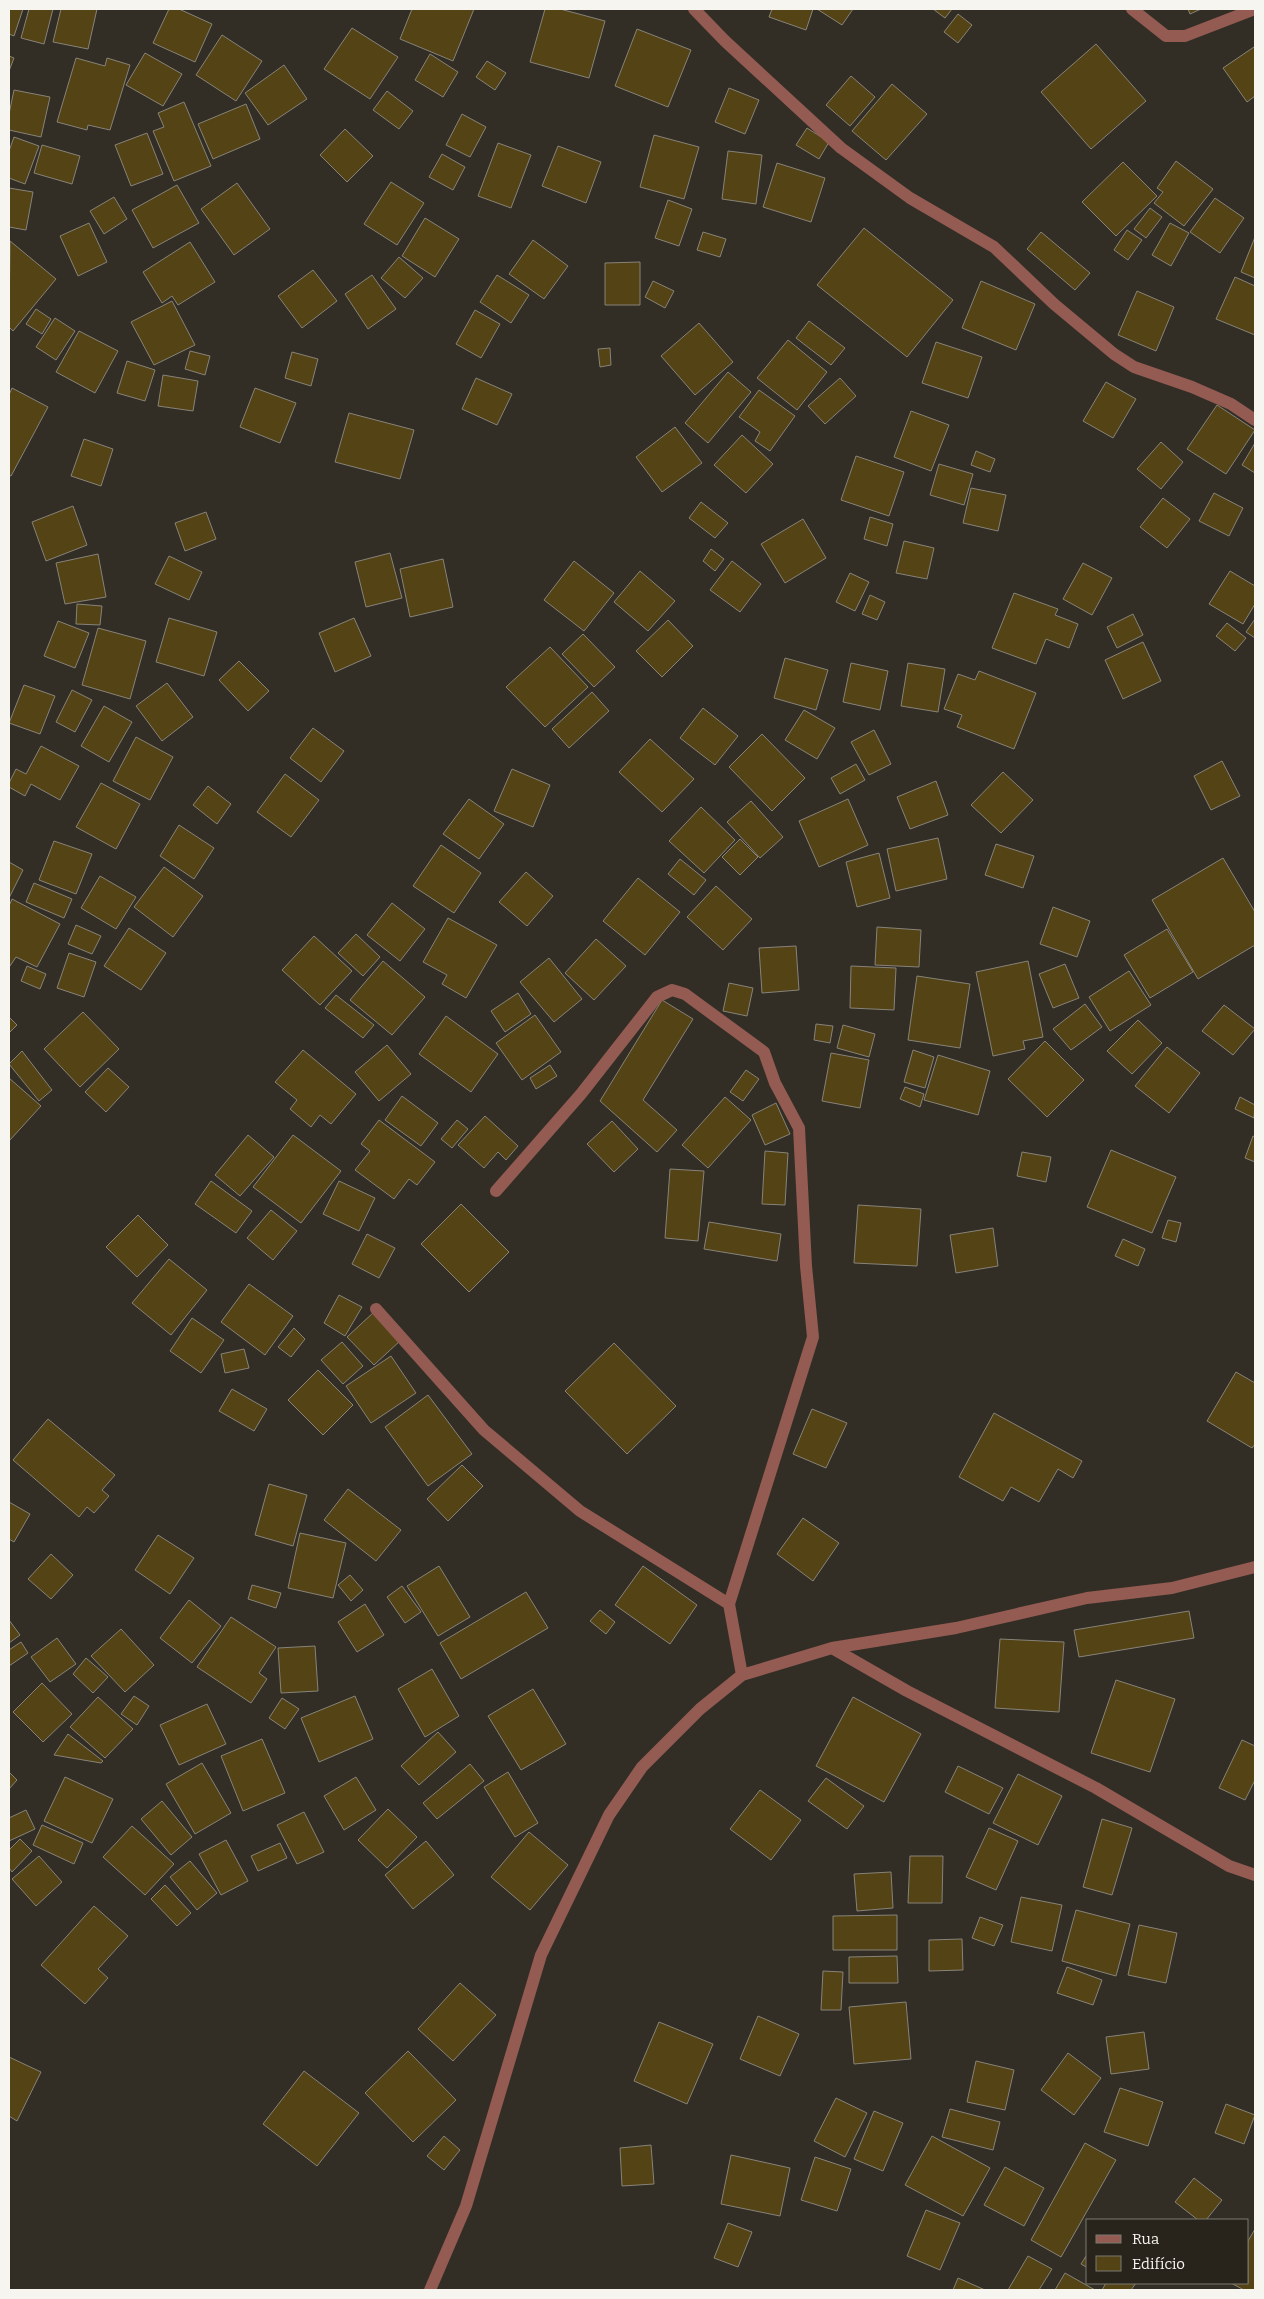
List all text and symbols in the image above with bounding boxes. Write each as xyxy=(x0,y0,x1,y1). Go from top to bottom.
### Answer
legend xyxy=(1086,2219,1249,2284)
text: Rua xyxy=(1132,2230,1159,2248)
text: Edifício xyxy=(1132,2255,1185,2273)

